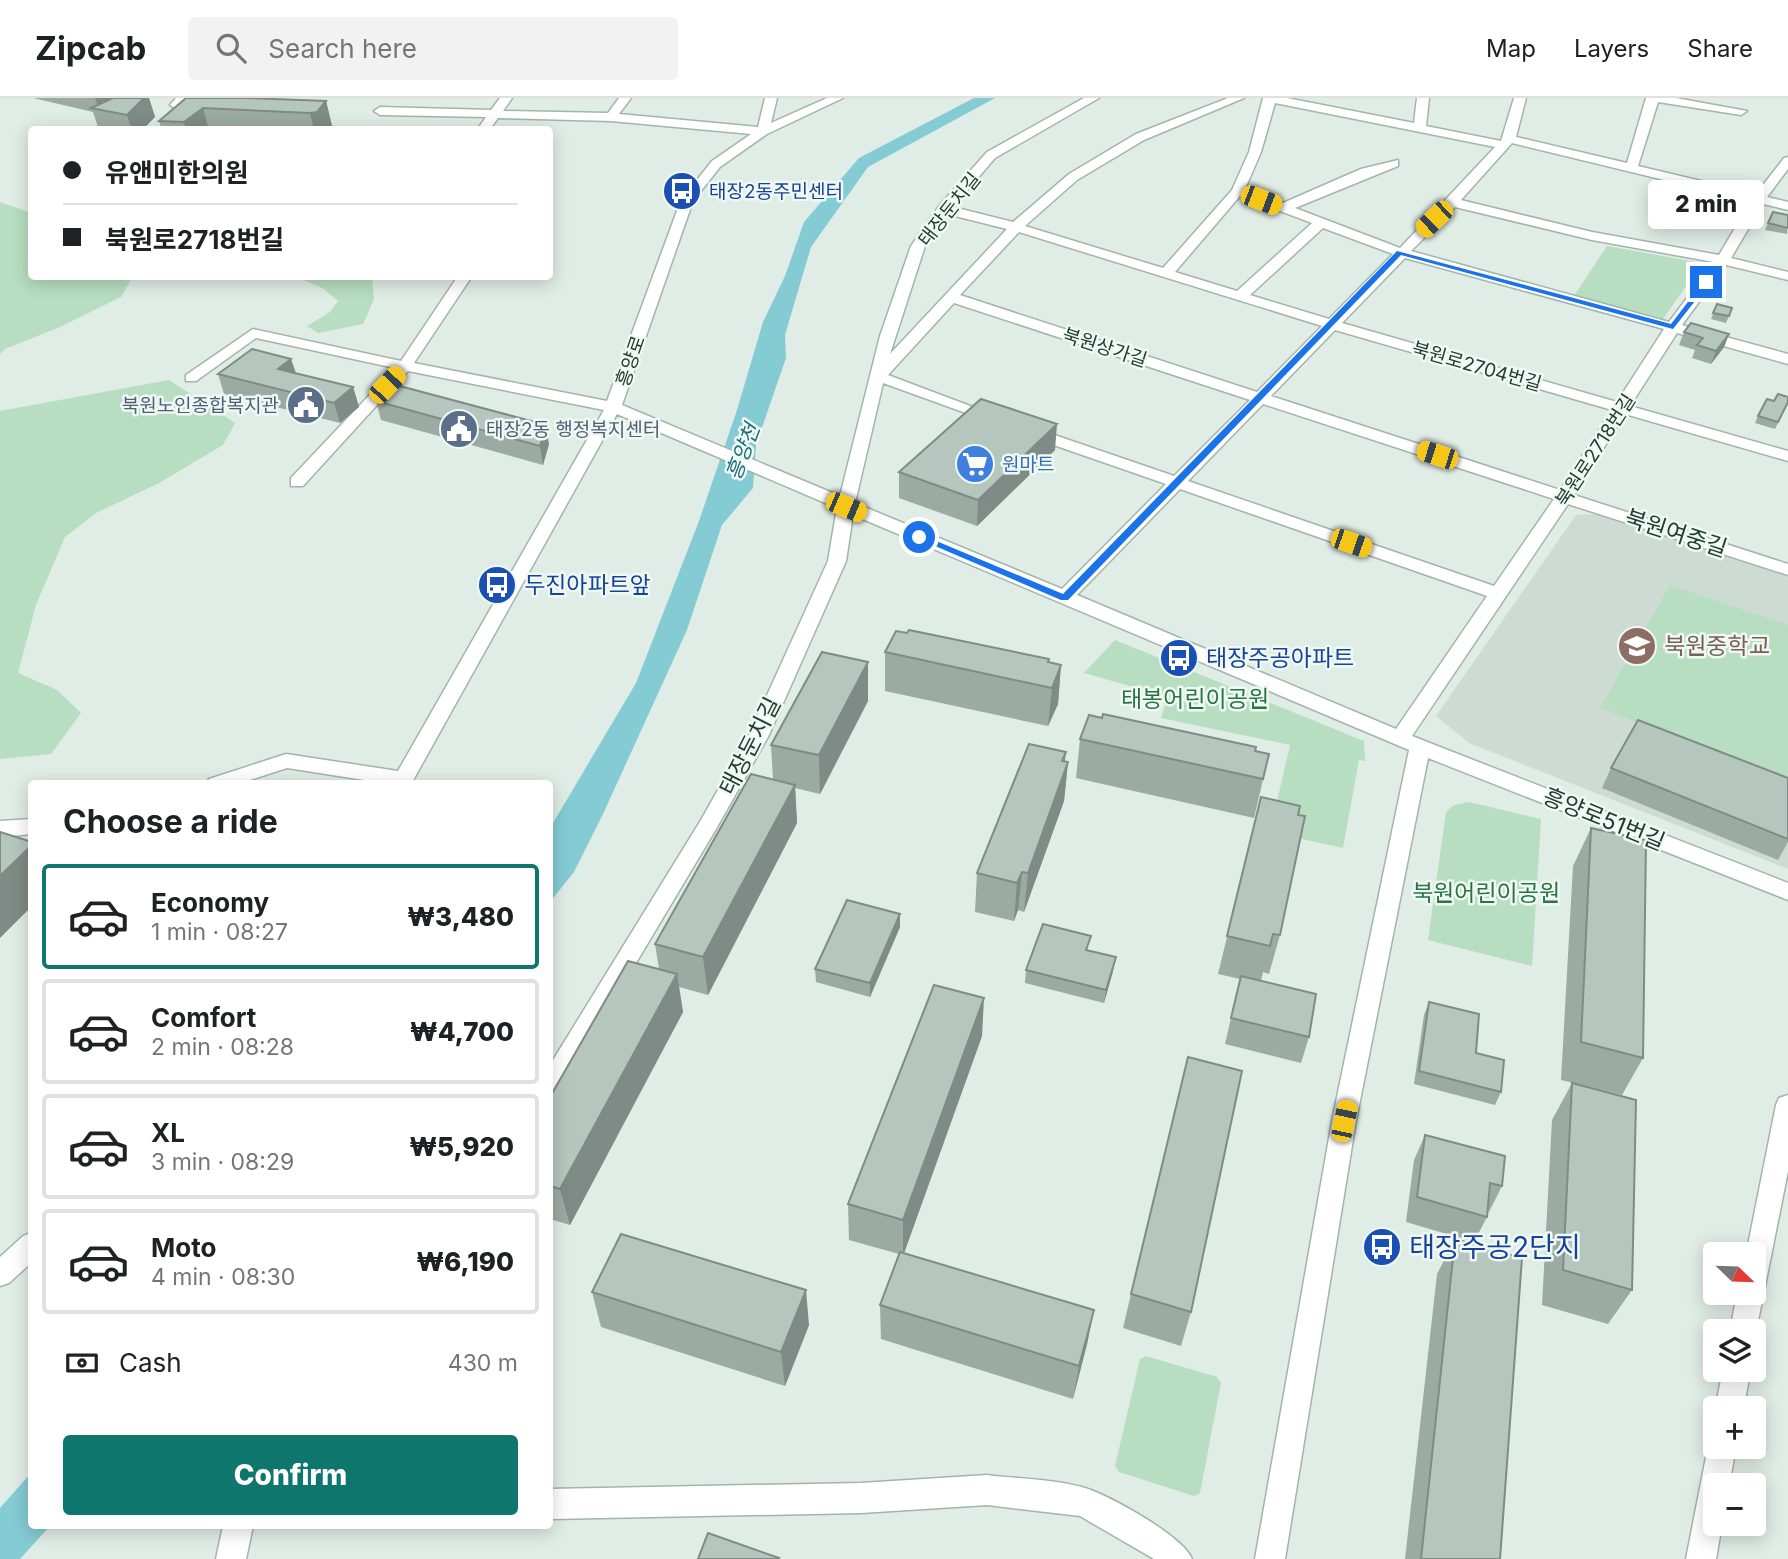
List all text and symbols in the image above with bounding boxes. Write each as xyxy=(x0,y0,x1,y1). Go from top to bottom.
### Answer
search box xyxy=(188,17,678,80)
text: Zipcab xyxy=(35,28,146,68)
icon: search xyxy=(212,29,250,67)
text: Search here xyxy=(268,33,417,64)
text: Map xyxy=(1486,34,1536,63)
text: Layers xyxy=(1574,34,1649,63)
text: Share xyxy=(1687,34,1753,63)
text: 유앤미한의원 xyxy=(105,157,249,188)
street label: 태장둔치길 xyxy=(913,168,985,251)
bus stop icon: 태장2동주민센터 xyxy=(661,170,703,212)
place label: 태장2동주민센터 xyxy=(709,180,843,203)
callout: 2 min xyxy=(1648,180,1764,230)
car xyxy=(1238,183,1285,217)
text: 2 min xyxy=(1675,190,1737,218)
car xyxy=(1412,197,1457,241)
text: 북원로2718번길 xyxy=(105,224,284,255)
route end xyxy=(1690,266,1722,298)
street label: 북원상가길 xyxy=(1060,323,1150,372)
street label: 흥양로 xyxy=(611,333,650,390)
street label: 북원로2704번길 xyxy=(1409,337,1544,396)
car xyxy=(365,362,410,408)
public building icon: 북원노인종합복지관 xyxy=(285,384,327,426)
street label: 북원로2718번길 xyxy=(1551,390,1640,511)
place label: 북원노인종합복지관 xyxy=(122,394,279,417)
public building icon: 태장2동 행정복지센터 xyxy=(438,408,480,450)
place label: 태장2동 행정복지센터 xyxy=(486,418,660,441)
water label: 흥양천 xyxy=(720,418,766,483)
car xyxy=(1414,439,1461,471)
supermarket icon: 원마트 xyxy=(954,443,996,485)
place label: 원마트 xyxy=(1002,453,1054,476)
car xyxy=(823,489,870,525)
street label: 북원여중길 xyxy=(1621,503,1731,563)
route start xyxy=(903,521,935,553)
car xyxy=(1328,526,1375,560)
bus stop icon: 두진아파트앞 xyxy=(476,564,518,606)
place label: 두진아파트앞 xyxy=(524,571,651,599)
school or university icon: 북원중학교 xyxy=(1616,625,1658,667)
place label: 북원중학교 xyxy=(1664,632,1770,660)
bus stop icon: 태장주공아파트 xyxy=(1158,637,1200,679)
place label: 태장주공아파트 xyxy=(1206,644,1354,672)
park label: 태봉어린이공원 xyxy=(1121,685,1269,713)
street label: 태장둔치길 xyxy=(714,693,786,799)
street label: 흥양로51번길 xyxy=(1539,782,1669,856)
text: Choose a ride xyxy=(63,802,278,841)
park label: 북원어린이공원 xyxy=(1412,879,1560,907)
icon: car xyxy=(67,885,130,948)
text: Economy xyxy=(151,887,269,918)
text: ₩3,480 xyxy=(407,901,514,932)
text: 1 min · 08:27 xyxy=(151,918,288,946)
icon: car xyxy=(67,1000,130,1063)
text: Comfort xyxy=(151,1002,256,1033)
text: ₩4,700 xyxy=(410,1016,514,1047)
text: 2 min · 08:28 xyxy=(151,1033,294,1061)
car xyxy=(1330,1098,1359,1144)
icon: car xyxy=(67,1115,130,1178)
text: XL xyxy=(151,1117,185,1148)
text: ₩5,920 xyxy=(409,1131,514,1162)
text: 3 min · 08:29 xyxy=(151,1148,294,1176)
bus stop icon: 태장주공2단지 xyxy=(1361,1226,1403,1268)
icon: car xyxy=(67,1230,130,1293)
place label: 태장주공2단지 xyxy=(1409,1230,1581,1264)
text: Moto xyxy=(151,1232,216,1263)
north arrow xyxy=(1703,1242,1766,1306)
map controls xyxy=(1703,1242,1766,1536)
text: ₩6,190 xyxy=(416,1246,514,1277)
text: 4 min · 08:30 xyxy=(151,1263,295,1291)
button: layers xyxy=(1703,1319,1766,1382)
icon: cash xyxy=(63,1344,101,1382)
text: Cash xyxy=(119,1347,182,1378)
text: 430 m xyxy=(448,1349,518,1377)
button: + xyxy=(1703,1396,1766,1459)
button: Confirm xyxy=(63,1435,518,1515)
button: − xyxy=(1703,1473,1766,1536)

